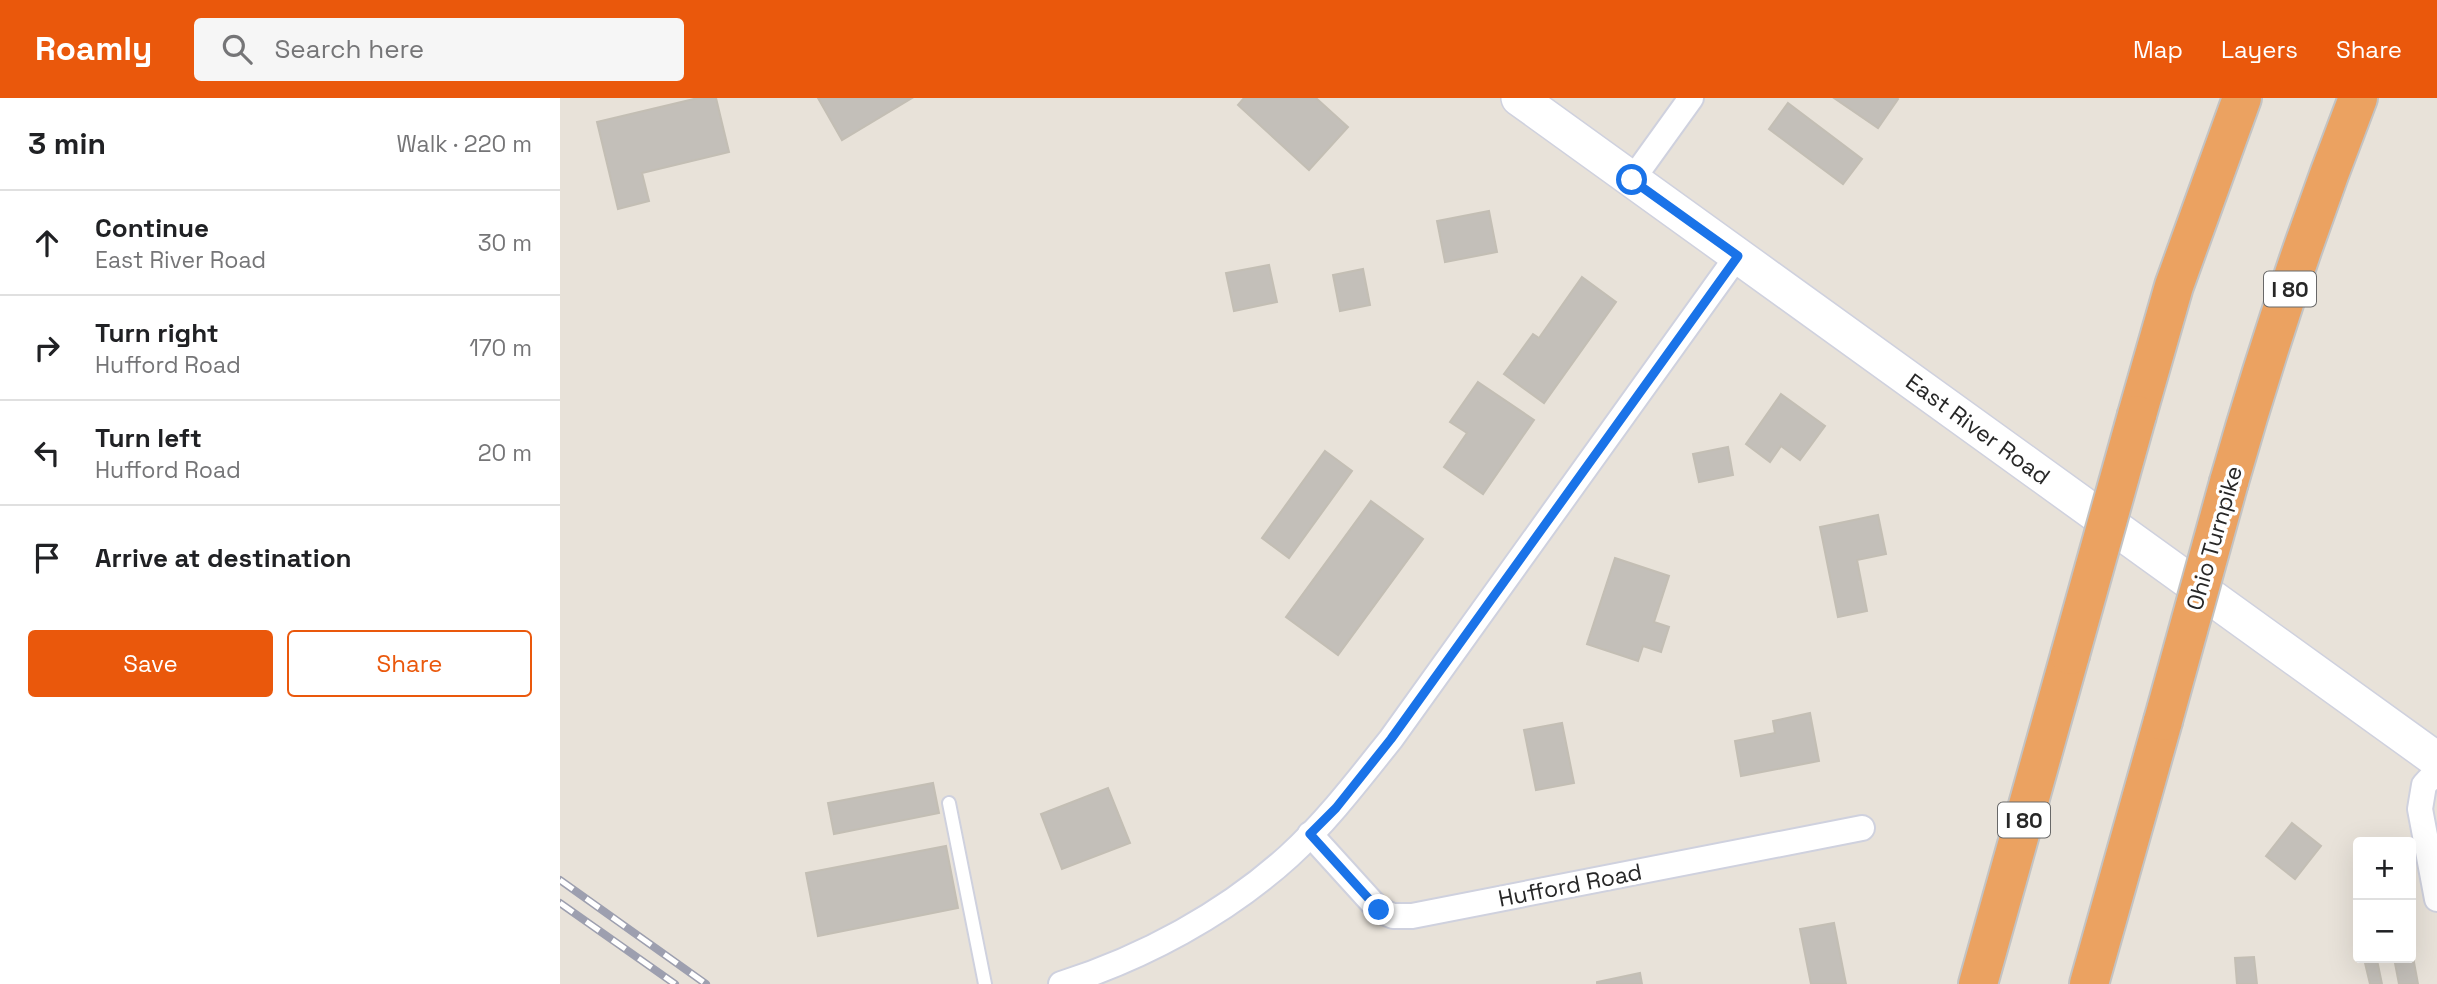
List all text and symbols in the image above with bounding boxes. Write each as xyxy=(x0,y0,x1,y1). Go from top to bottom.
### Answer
search box xyxy=(194,18,684,81)
text: Roamly xyxy=(35,28,152,70)
icon: search xyxy=(218,30,256,68)
text: Search here xyxy=(274,32,424,66)
text: Map xyxy=(2133,34,2183,65)
text: Layers xyxy=(2221,34,2298,65)
text: Share xyxy=(2336,34,2402,65)
text: 3 min xyxy=(28,124,106,163)
text: Walk · 220 m xyxy=(397,129,532,159)
route start xyxy=(1616,164,1647,195)
text: Continue xyxy=(95,211,209,245)
icon: ahead xyxy=(28,224,66,262)
text: 30 m xyxy=(478,228,532,258)
text: East River Road xyxy=(95,245,266,275)
road number: I 80 xyxy=(2264,272,2316,306)
text: Turn right xyxy=(95,316,219,350)
icon: right xyxy=(28,329,66,367)
text: 170 m xyxy=(469,333,532,363)
text: Hufford Road xyxy=(95,350,241,380)
street label: East River Road xyxy=(1900,367,2056,491)
text: Turn left xyxy=(95,421,202,455)
icon: left xyxy=(28,434,66,472)
text: 20 m xyxy=(478,438,532,468)
text: Hufford Road xyxy=(95,455,241,485)
street label: Ohio Turnpike xyxy=(2179,462,2249,614)
icon: arrive xyxy=(28,539,66,577)
text: Arrive at destination xyxy=(95,541,352,575)
button: Save xyxy=(28,630,273,697)
button: Share xyxy=(287,630,532,697)
road number: I 80 xyxy=(1998,802,2050,838)
map controls xyxy=(2353,837,2416,963)
button: + xyxy=(2353,837,2416,900)
street label: Hufford Road xyxy=(1496,856,1644,914)
route end xyxy=(1363,894,1394,925)
button: − xyxy=(2353,900,2416,963)

